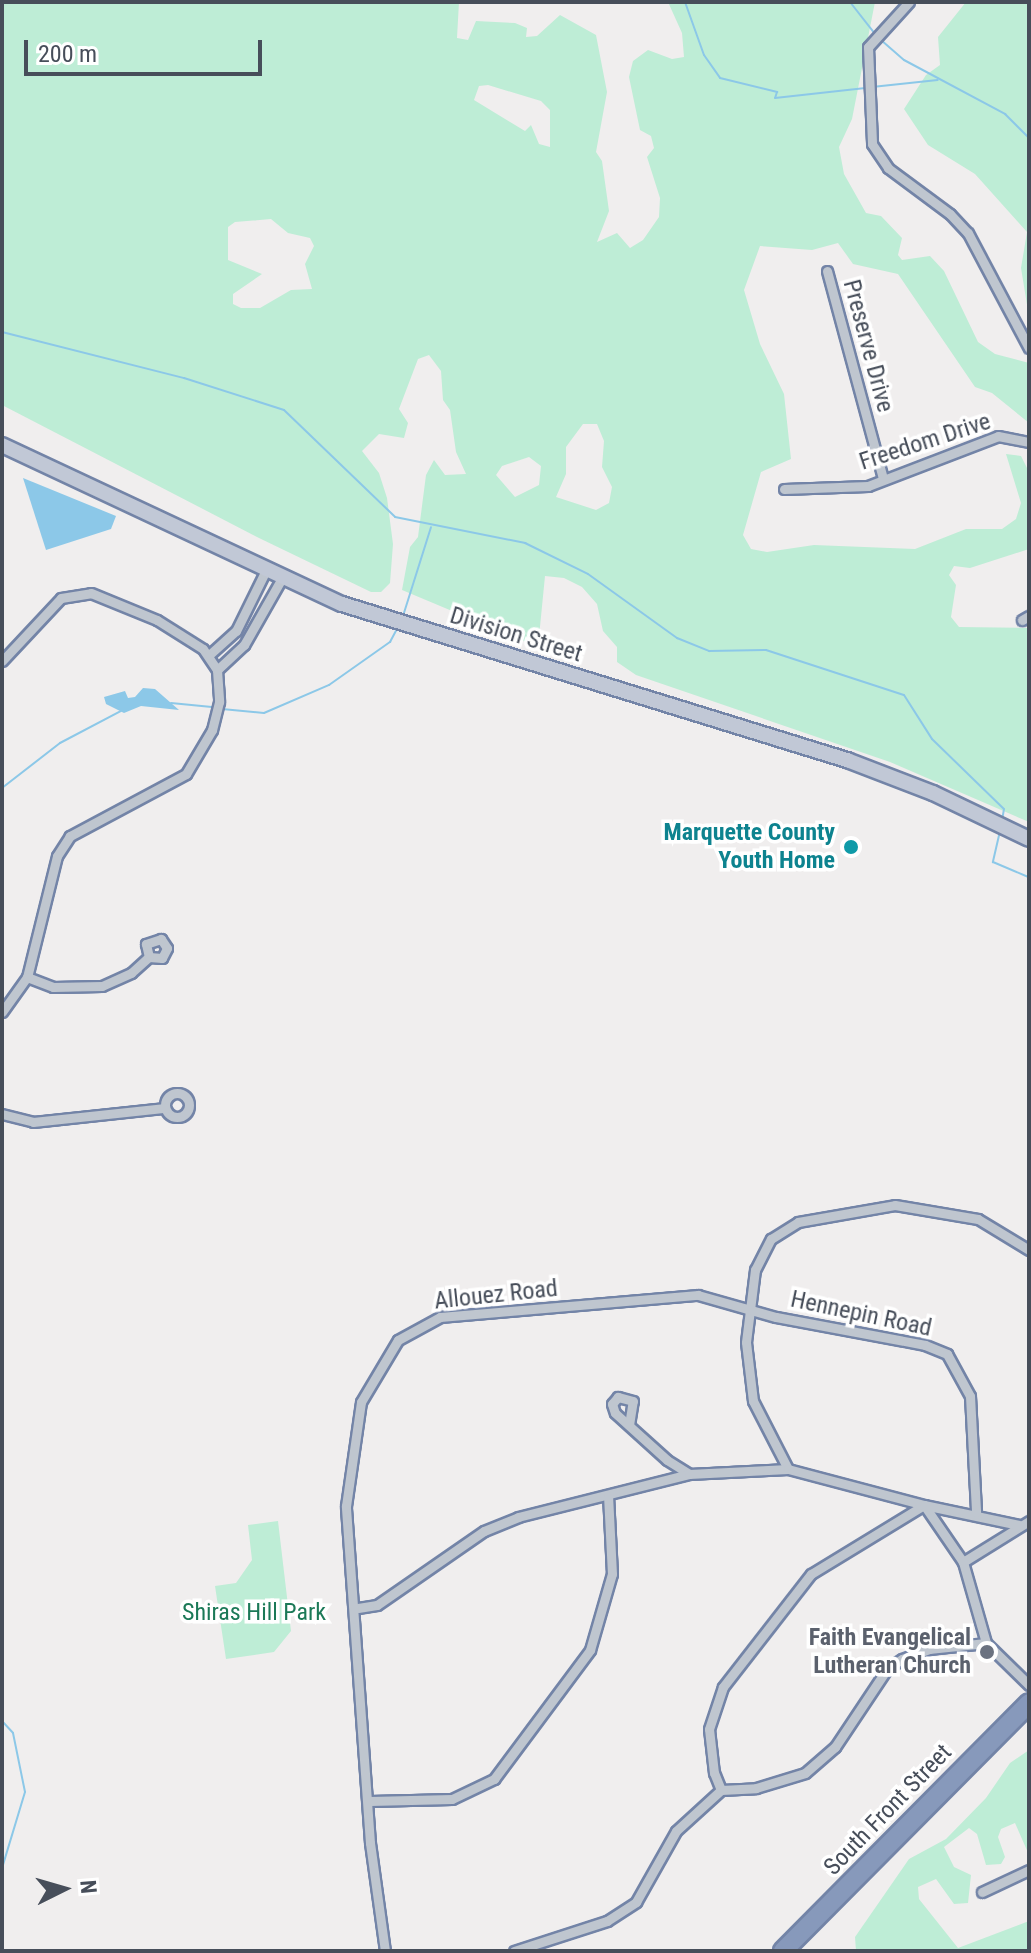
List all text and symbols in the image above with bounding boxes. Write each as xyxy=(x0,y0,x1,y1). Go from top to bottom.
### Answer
scale bar xyxy=(28,24,266,74)
text: 200 m xyxy=(38,40,97,68)
street label: Preserve Drive xyxy=(836,277,900,415)
street label: Freedom Drive xyxy=(856,407,994,477)
street label: Division Street xyxy=(446,601,586,669)
place label: Marquette County Youth Home xyxy=(664,819,835,875)
marker: Marquette County Youth Home xyxy=(842,838,860,856)
street label: Allouez Road xyxy=(433,1274,559,1316)
street label: Hennepin Road xyxy=(788,1285,934,1343)
park label: Shiras Hill Park xyxy=(182,1599,326,1627)
place label: Faith Evangelical Lutheran Church xyxy=(809,1624,971,1680)
marker: Faith Evangelical Lutheran Church xyxy=(978,1643,996,1661)
street label: South Front Street xyxy=(818,1738,958,1882)
north arrow xyxy=(24,1849,104,1929)
text: N xyxy=(75,1879,101,1895)

